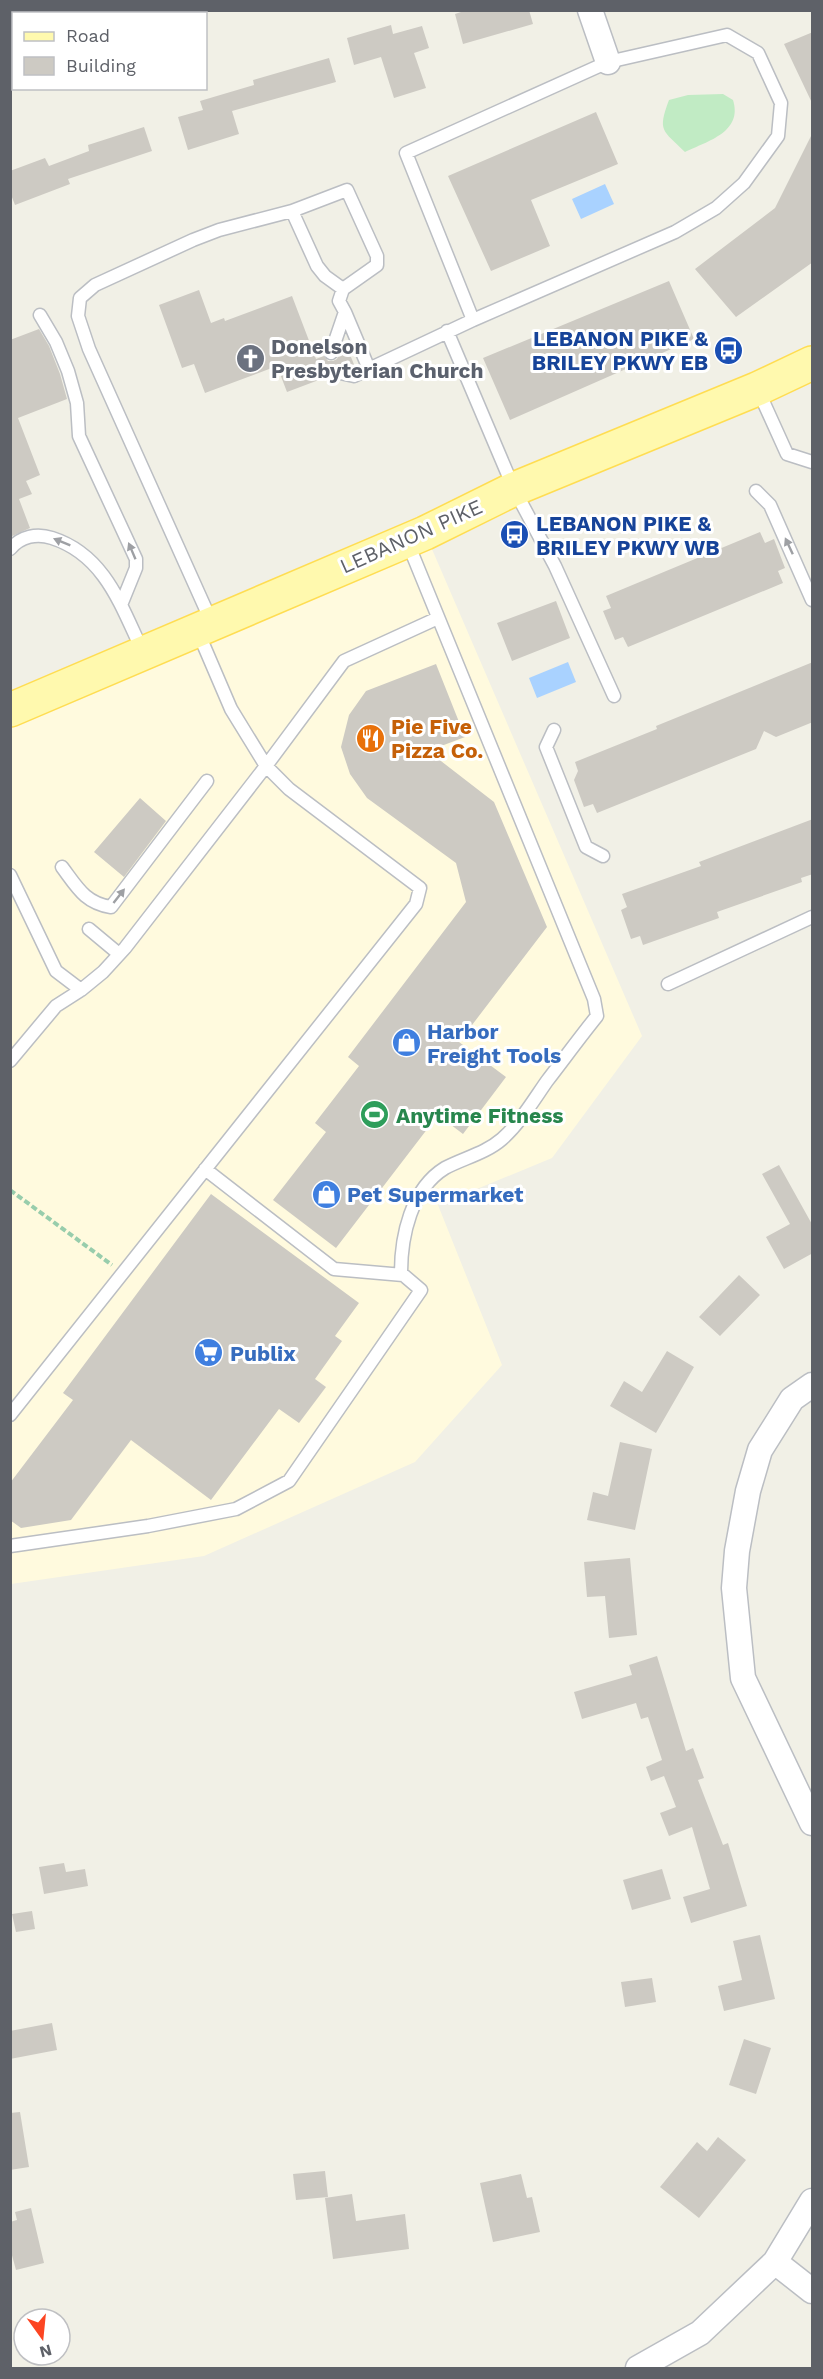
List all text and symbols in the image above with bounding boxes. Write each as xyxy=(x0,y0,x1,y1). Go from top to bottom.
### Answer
legend xyxy=(12,12,207,90)
text: Road xyxy=(66,25,110,46)
text: Building xyxy=(66,55,136,76)
place label: LEBANON PIKE & BRILEY PKWY EB xyxy=(532,326,708,375)
place label: Donelson Presbyterian Church xyxy=(271,334,484,383)
bus stop icon: LEBANON PIKE & BRILEY PKWY EB xyxy=(713,334,745,366)
church icon: Donelson Presbyterian Church xyxy=(234,342,266,374)
street label: LEBANON PIKE xyxy=(336,493,486,579)
place label: LEBANON PIKE & BRILEY PKWY WB xyxy=(536,511,720,560)
bus stop icon: LEBANON PIKE & BRILEY PKWY WB xyxy=(499,519,531,551)
one-way arrow xyxy=(53,537,71,547)
one-way arrow xyxy=(785,538,794,555)
one-way arrow xyxy=(127,541,137,559)
place label: Pie Five Pizza Co. xyxy=(391,714,483,763)
restaurant icon: Pie Five Pizza Co. xyxy=(354,722,386,754)
one-way arrow xyxy=(113,888,125,904)
place label: Harbor Freight Tools xyxy=(427,1019,561,1068)
shop icon: Harbor Freight Tools xyxy=(390,1027,422,1059)
sports icon: Anytime Fitness xyxy=(359,1099,391,1131)
place label: Anytime Fitness xyxy=(396,1103,564,1128)
shop icon: Pet Supermarket xyxy=(310,1178,342,1210)
place label: Pet Supermarket xyxy=(347,1182,523,1207)
supermarket icon: Publix xyxy=(193,1337,225,1369)
place label: Publix xyxy=(230,1341,296,1366)
north arrow xyxy=(12,2307,72,2367)
text: N xyxy=(38,2340,54,2362)

